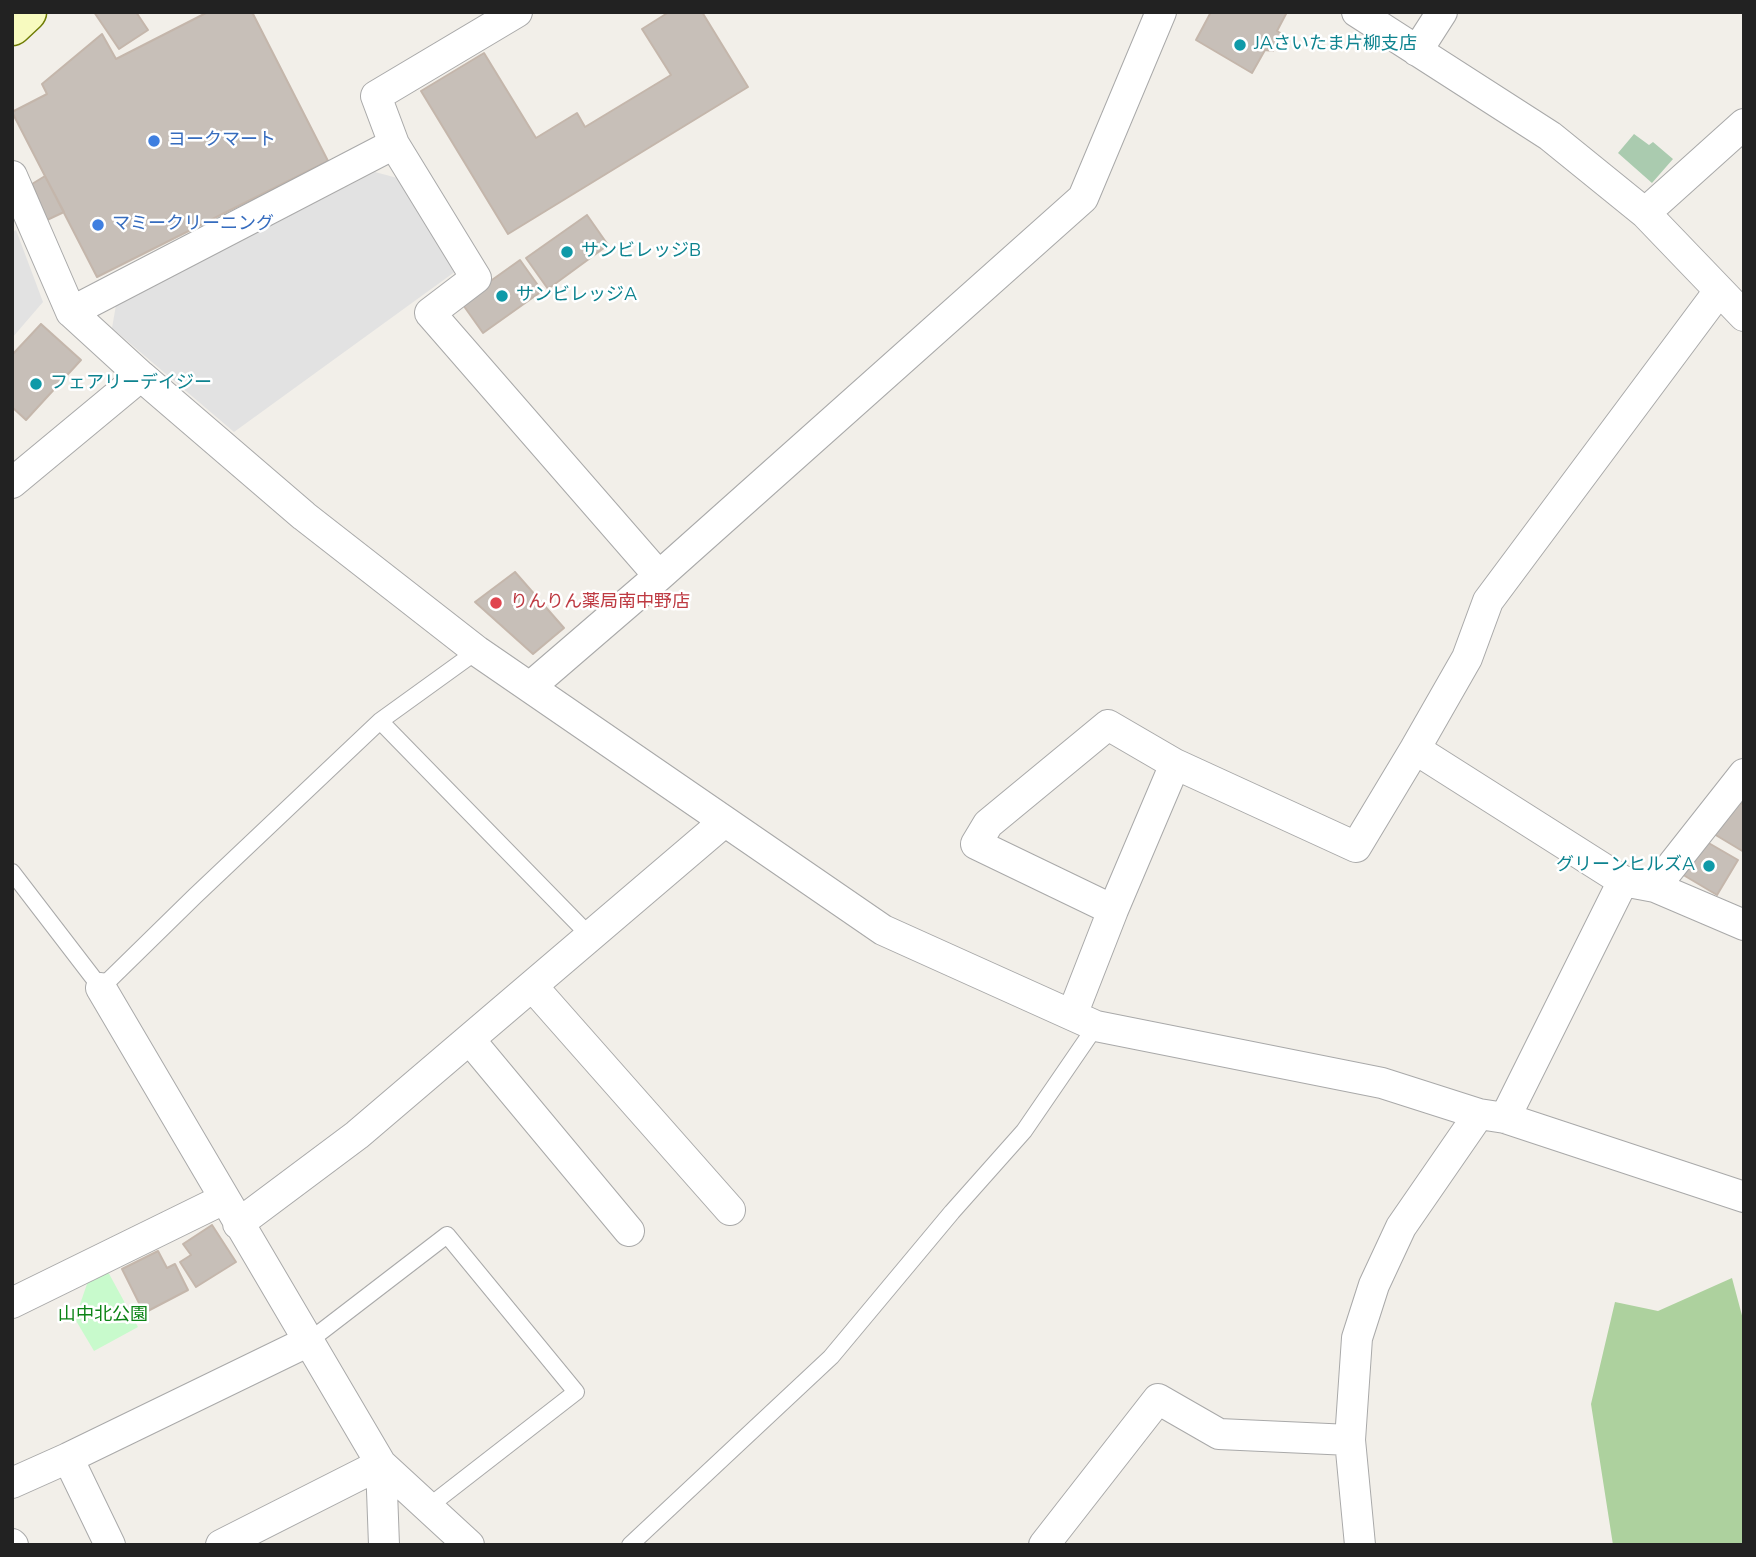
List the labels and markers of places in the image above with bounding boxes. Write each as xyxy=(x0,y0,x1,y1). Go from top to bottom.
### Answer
place label: JAさいたま片柳支店 xyxy=(1254,34,1417,56)
marker: JAさいたま片柳支店 xyxy=(1232,37,1248,53)
place label: ヨークマート xyxy=(168,130,276,152)
marker: ヨークマート xyxy=(146,133,162,149)
place label: マミークリーニング xyxy=(112,214,274,236)
marker: マミークリーニング xyxy=(90,217,106,233)
place label: サンビレッジB xyxy=(581,241,701,263)
marker: サンビレッジB xyxy=(559,244,575,260)
place label: サンビレッジA xyxy=(516,285,637,307)
marker: サンビレッジA xyxy=(494,288,510,304)
place label: フェアリーデイジー xyxy=(50,373,212,395)
marker: フェアリーデイジー xyxy=(28,376,44,392)
place label: りんりん薬局南中野店 xyxy=(510,592,690,614)
marker: りんりん薬局南中野店 xyxy=(488,595,504,611)
place label: グリーンヒルズA xyxy=(1556,855,1695,877)
marker: グリーンヒルズA xyxy=(1701,858,1717,874)

